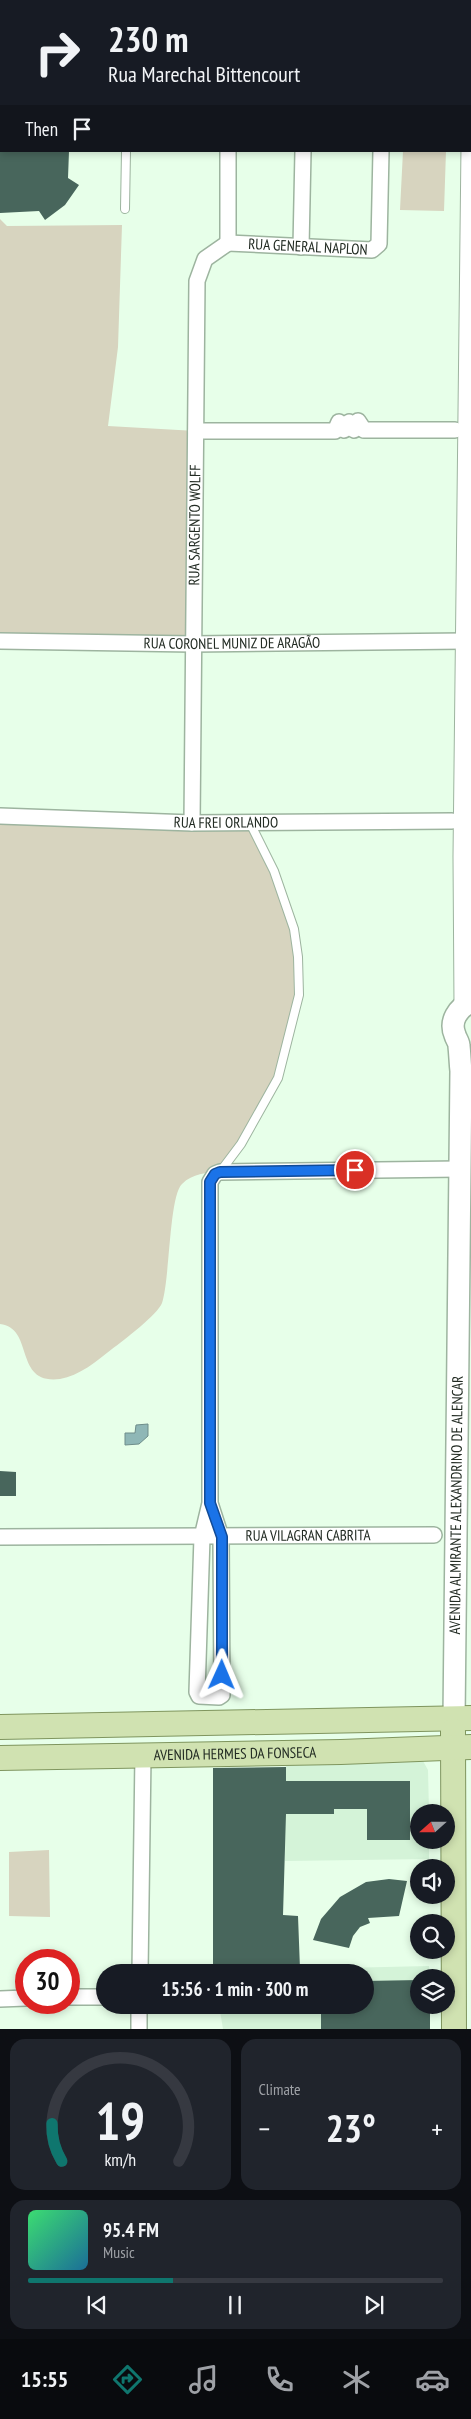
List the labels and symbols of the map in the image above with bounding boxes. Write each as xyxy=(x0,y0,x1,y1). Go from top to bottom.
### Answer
street label: RUA GENERAL NAPLON xyxy=(248,234,368,259)
street label: RUA SARGENTO WOLFF xyxy=(184,464,204,586)
street label: RUA CORONEL MUNIZ DE ARAGÃO xyxy=(144,633,320,653)
street label: RUA FREI ORLANDO xyxy=(173,812,278,832)
pin xyxy=(334,1149,376,1191)
street label: AVENIDA ALMIRANTE ALEXANDRINO DE ALENCAR xyxy=(445,1375,467,1635)
street label: RUA VILAGRAN CABRITA xyxy=(245,1525,371,1545)
position arrow xyxy=(195,1648,247,1700)
street label: AVENIDA HERMES DA FONSECA xyxy=(154,1742,317,1764)
north arrow xyxy=(410,1804,455,1849)
speed limit sign: 30 xyxy=(15,1949,80,2014)

